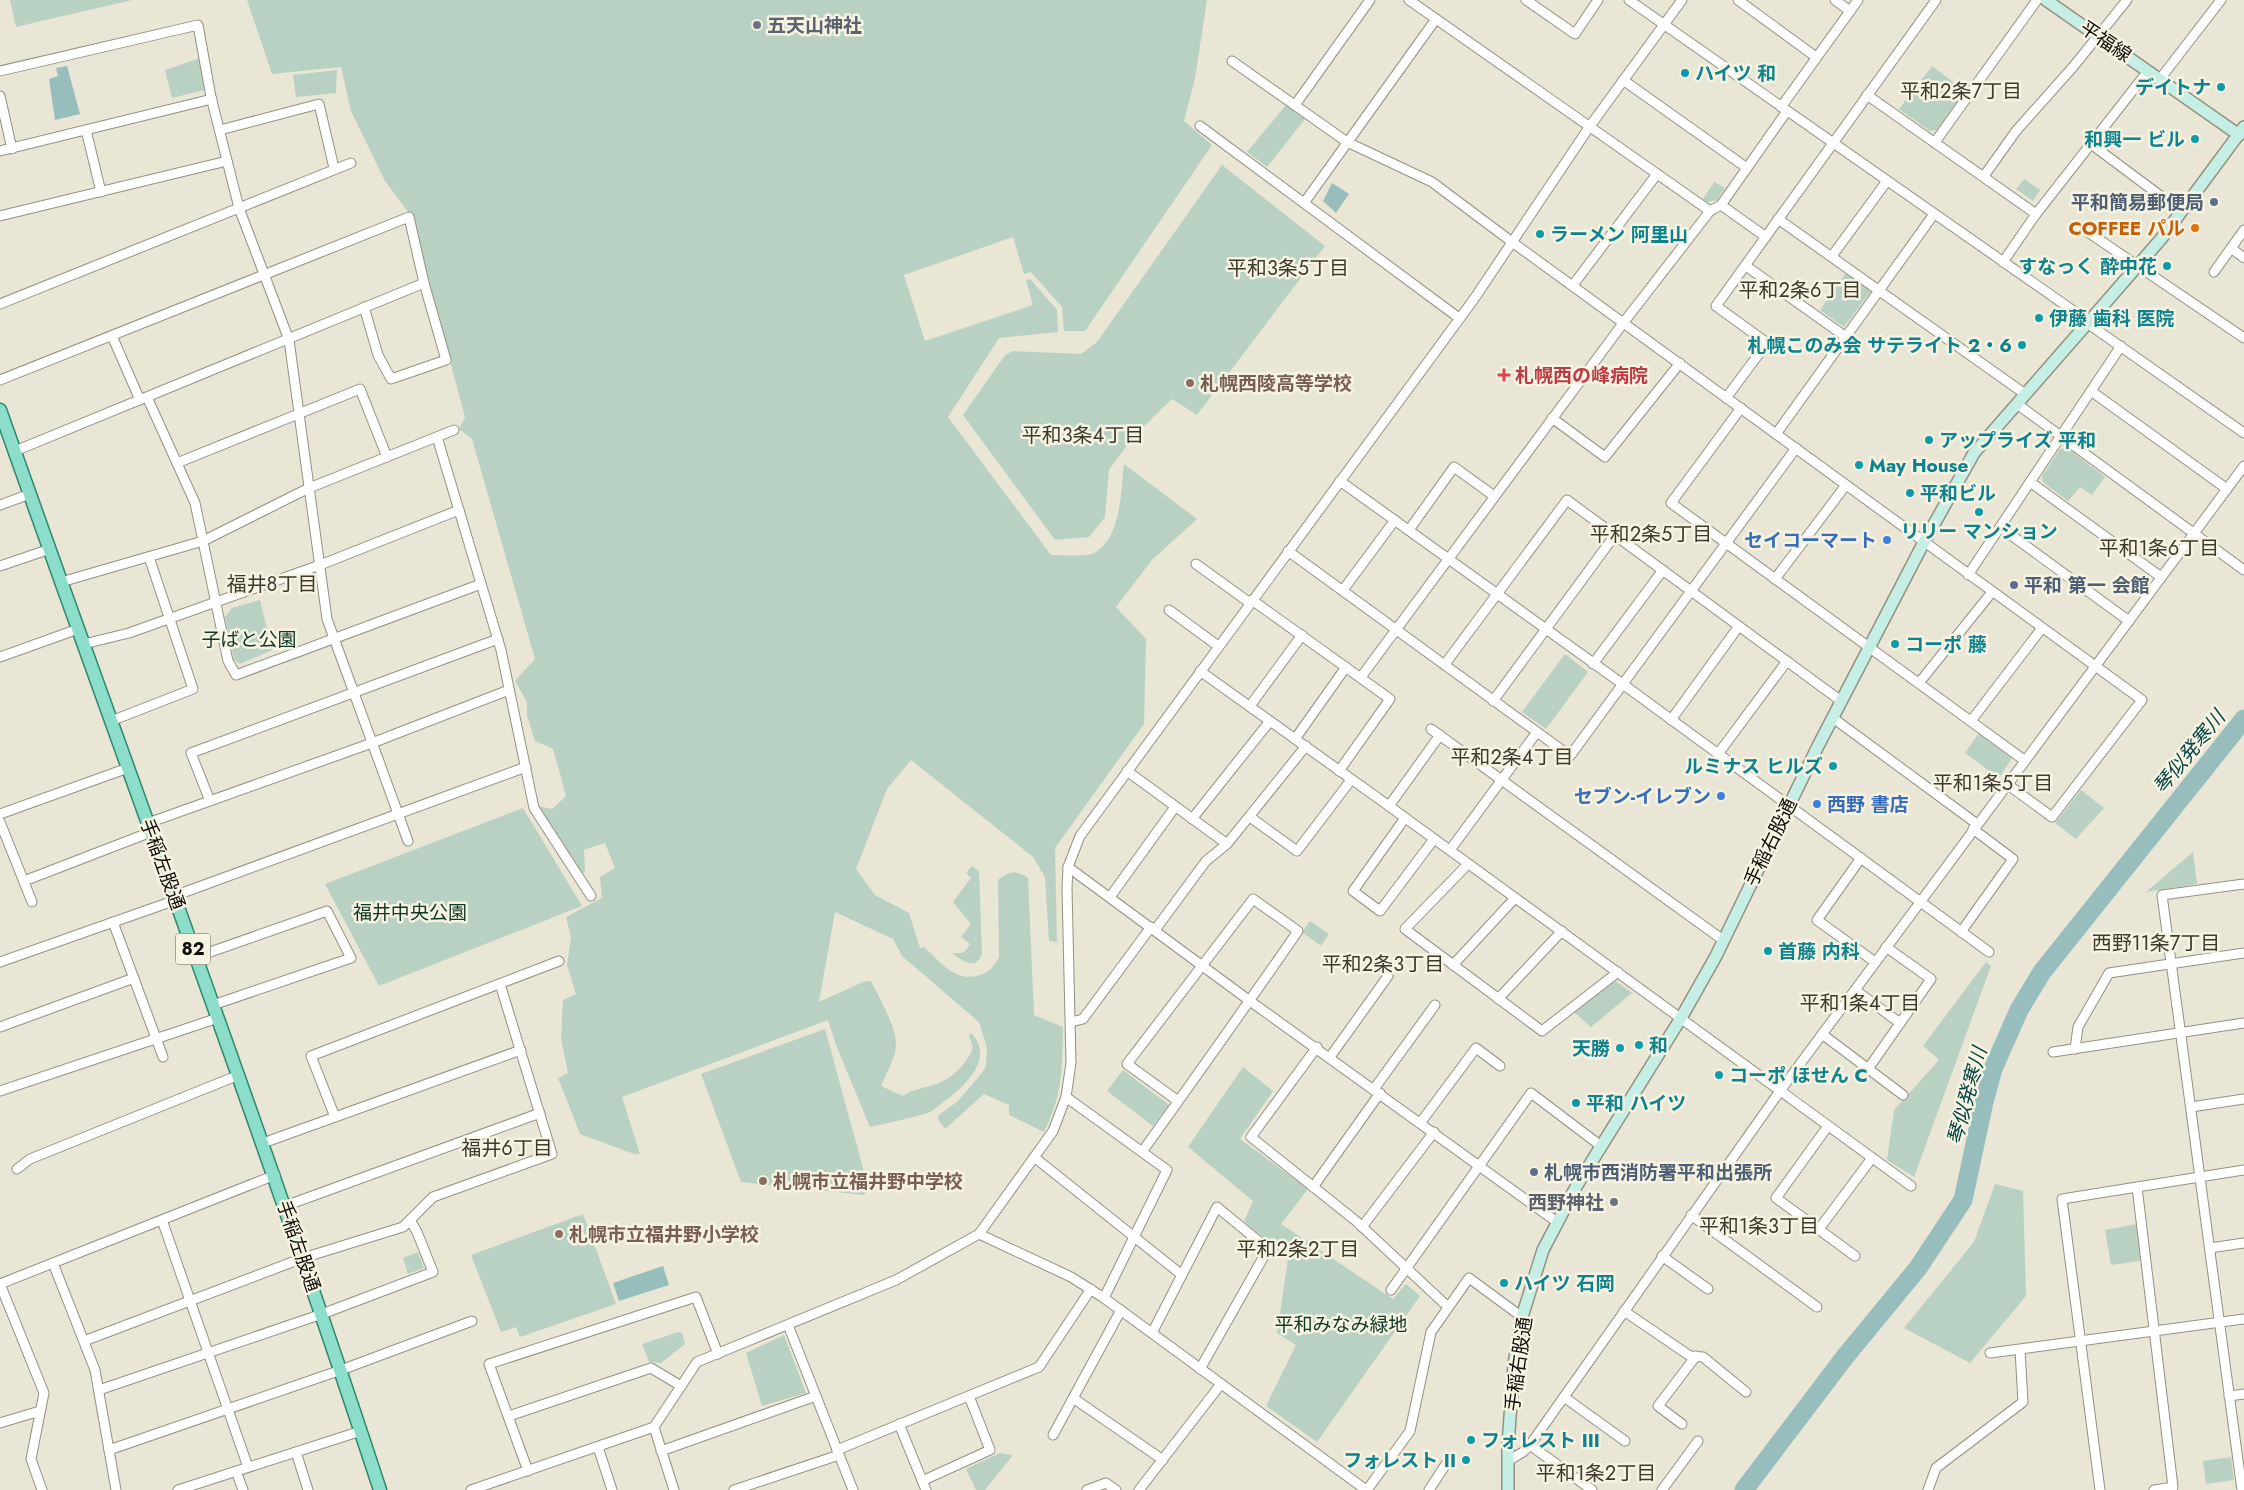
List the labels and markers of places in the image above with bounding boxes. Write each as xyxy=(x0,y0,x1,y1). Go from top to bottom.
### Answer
place label: 五天山神社 xyxy=(767,12,862,39)
marker: 五天山神社 xyxy=(751,19,763,31)
place label: ハイツ 和 xyxy=(1695,60,1776,87)
marker: ハイツ 和 xyxy=(1679,67,1691,79)
place label: デイトナ xyxy=(2135,74,2211,101)
marker: デイトナ xyxy=(2215,81,2227,93)
place label: 和興一 ビル xyxy=(2084,126,2185,153)
marker: 和興一 ビル xyxy=(2189,133,2201,145)
place label: 平和簡易郵便局 xyxy=(2071,189,2204,216)
marker: 平和簡易郵便局 xyxy=(2208,196,2220,208)
place label: COFFEE パル xyxy=(2068,215,2185,242)
place label: ラーメン 阿里山 xyxy=(1550,221,1688,248)
marker: COFFEE パル xyxy=(2189,222,2201,234)
marker: ラーメン 阿里山 xyxy=(1534,228,1546,240)
place label: すなっく 酔中花 xyxy=(2018,253,2157,280)
marker: すなっく 酔中花 xyxy=(2161,260,2173,272)
place label: 伊藤 歯科 医院 xyxy=(2049,305,2174,332)
marker: 伊藤 歯科 医院 xyxy=(2033,312,2045,324)
place label: 札幌このみ会 サテライト 2・6 xyxy=(1747,332,2012,359)
marker: 札幌このみ会 サテライト 2・6 xyxy=(2016,339,2028,351)
place label: 札幌西の峰病院 xyxy=(1515,362,1648,389)
marker: 札幌西の峰病院 xyxy=(1497,368,1511,382)
place label: 札幌西陵高等学校 xyxy=(1200,370,1352,397)
marker: 札幌西陵高等学校 xyxy=(1184,377,1196,389)
place label: アップライズ 平和 xyxy=(1939,427,2096,454)
marker: アップライズ 平和 xyxy=(1923,434,1935,446)
place label: May House xyxy=(1869,452,1968,479)
marker: May House xyxy=(1853,459,1865,471)
place label: 平和ビル xyxy=(1920,480,1996,507)
marker: 平和ビル xyxy=(1904,487,1916,499)
marker: リリー マンション xyxy=(1973,506,1985,518)
place label: リリー マンション xyxy=(1900,518,2058,545)
place label: セイコーマート xyxy=(1744,527,1877,554)
marker: セイコーマート xyxy=(1881,534,1893,546)
place label: 平和 第一 会館 xyxy=(2024,572,2149,599)
marker: 平和 第一 会館 xyxy=(2008,579,2020,591)
place label: コーポ 藤 xyxy=(1905,631,1987,658)
marker: コーポ 藤 xyxy=(1889,638,1901,650)
place label: ルミナス ヒルズ xyxy=(1684,753,1823,780)
marker: ルミナス ヒルズ xyxy=(1827,760,1839,772)
place label: セブン-イレブン xyxy=(1574,783,1711,810)
marker: セブン-イレブン xyxy=(1715,790,1727,802)
place label: 西野 書店 xyxy=(1827,791,1909,818)
marker: 西野 書店 xyxy=(1811,798,1823,810)
place label: 首藤 内科 xyxy=(1778,938,1860,965)
marker: 首藤 内科 xyxy=(1762,945,1774,957)
place label: 和 xyxy=(1649,1032,1668,1059)
place label: 天勝 xyxy=(1572,1035,1610,1062)
marker: 和 xyxy=(1633,1039,1645,1051)
marker: 天勝 xyxy=(1614,1042,1626,1054)
place label: コーポ ほせん C xyxy=(1729,1062,1868,1089)
marker: コーポ ほせん C xyxy=(1713,1069,1725,1081)
place label: 平和 ハイツ xyxy=(1586,1090,1686,1117)
marker: 平和 ハイツ xyxy=(1570,1097,1582,1109)
place label: 札幌市西消防署平和出張所 xyxy=(1544,1159,1772,1186)
marker: 札幌市西消防署平和出張所 xyxy=(1528,1166,1540,1178)
place label: 札幌市立福井野中学校 xyxy=(773,1168,963,1195)
marker: 札幌市立福井野中学校 xyxy=(757,1175,769,1187)
place label: 西野神社 xyxy=(1528,1189,1604,1216)
marker: 西野神社 xyxy=(1608,1196,1620,1208)
place label: 札幌市立福井野小学校 xyxy=(569,1221,759,1248)
marker: 札幌市立福井野小学校 xyxy=(553,1228,565,1240)
place label: ハイツ 石岡 xyxy=(1514,1270,1614,1297)
marker: ハイツ 石岡 xyxy=(1498,1277,1510,1289)
place label: フォレスト III xyxy=(1481,1427,1600,1454)
marker: フォレスト III xyxy=(1465,1434,1477,1446)
place label: フォレスト II xyxy=(1343,1447,1456,1474)
marker: フォレスト II xyxy=(1460,1454,1472,1466)

